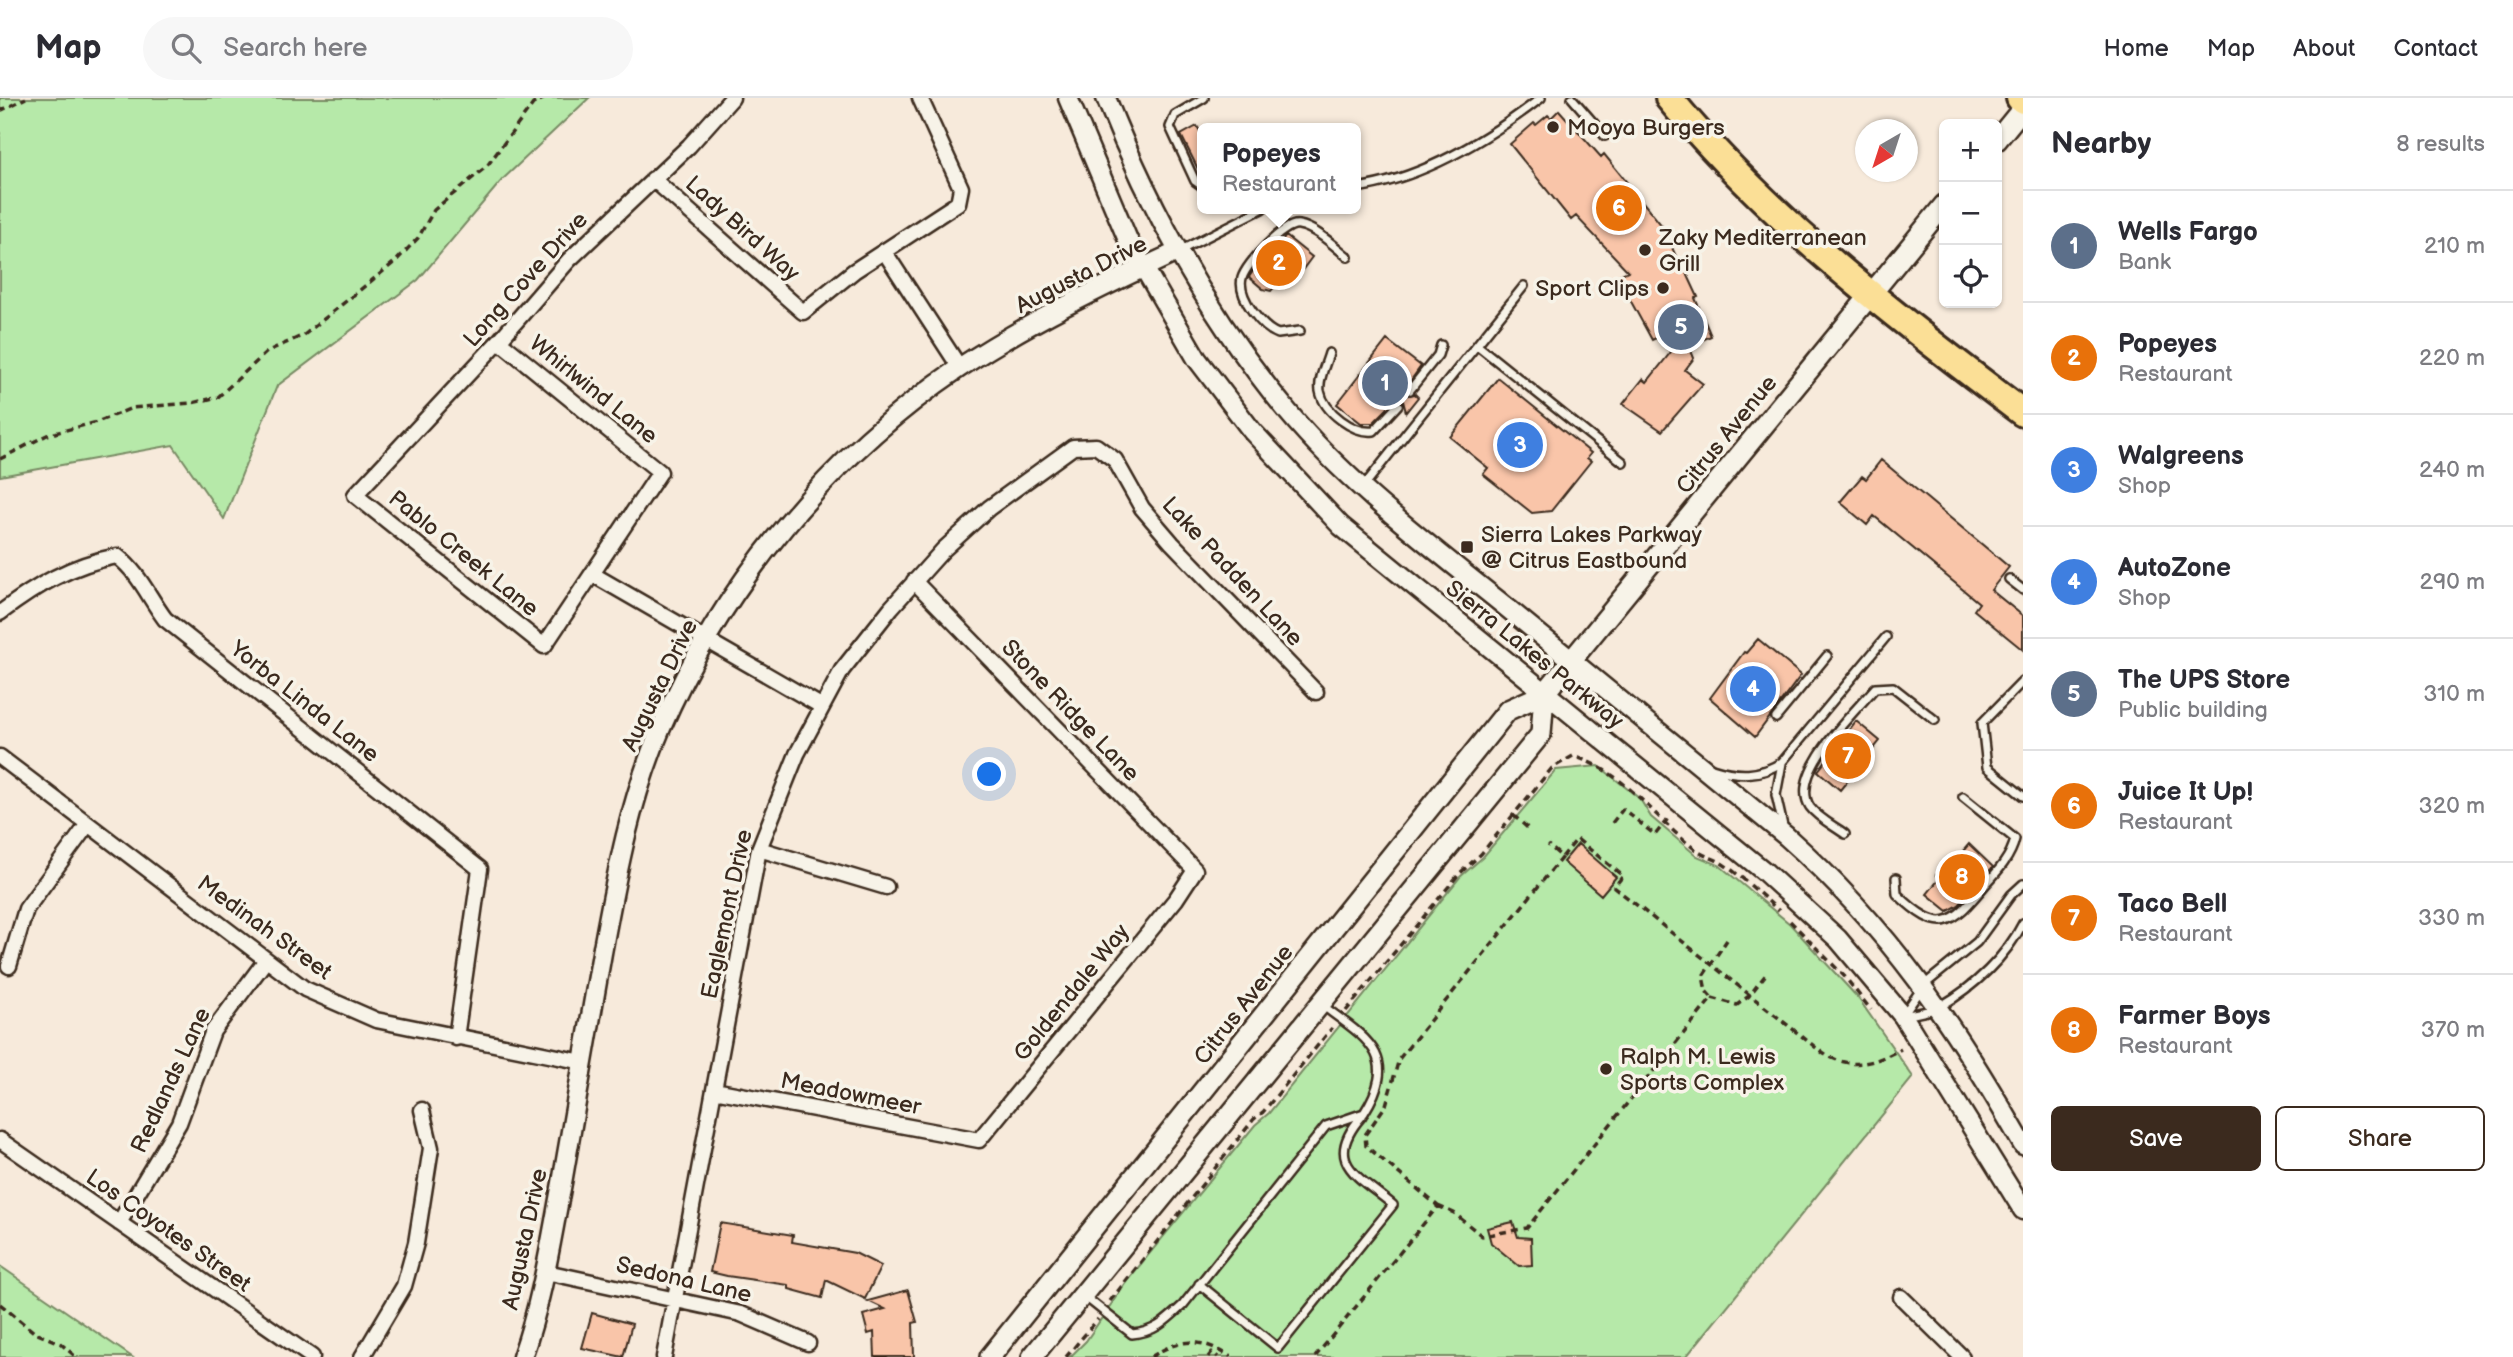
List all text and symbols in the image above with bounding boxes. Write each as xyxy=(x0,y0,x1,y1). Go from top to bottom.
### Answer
search box xyxy=(143,17,633,80)
text: Map xyxy=(35,28,101,68)
icon: search xyxy=(167,29,205,67)
text: Search here xyxy=(223,33,367,64)
text: Home xyxy=(2104,34,2169,63)
text: Map xyxy=(2207,34,2255,63)
text: About xyxy=(2293,34,2355,63)
text: Contact xyxy=(2393,34,2478,63)
place label: Mooya Burgers xyxy=(1567,114,1725,142)
marker: Mooya Burgers xyxy=(1545,119,1561,135)
north arrow xyxy=(1855,119,1918,182)
map controls xyxy=(1939,119,2002,308)
button: + xyxy=(1939,119,2002,182)
popup xyxy=(1197,123,1361,214)
text: Nearby xyxy=(2051,126,2151,162)
text: 8 results xyxy=(2396,130,2485,158)
text: Popeyes xyxy=(1222,139,1321,170)
street label: Lady Bird Way xyxy=(679,170,806,288)
text: Restaurant xyxy=(1222,170,1336,198)
pin: 6 xyxy=(1596,182,1642,234)
button: − xyxy=(1939,182,2002,245)
street label: Long Cove Drive xyxy=(458,206,594,353)
text: Wells Fargo xyxy=(2118,217,2258,248)
place label: Zaky Mediterranean Grill xyxy=(1658,224,1867,278)
street label: Augusta Drive xyxy=(1011,230,1152,320)
text: 1 xyxy=(2069,232,2079,260)
text: 210 m xyxy=(2424,232,2485,260)
pin: 2 xyxy=(1256,237,1302,289)
marker: Zaky Mediterranean Grill xyxy=(1637,242,1653,258)
button: locate xyxy=(1939,245,2002,308)
text: Bank xyxy=(2118,248,2171,276)
place label: Sport Clips xyxy=(1535,275,1649,303)
marker: Sport Clips xyxy=(1655,280,1671,296)
pin: 5 xyxy=(1658,301,1704,353)
text: Popeyes xyxy=(2118,329,2217,360)
street label: Whirlwind Lane xyxy=(524,330,663,450)
text: 2 xyxy=(2067,344,2081,372)
text: 220 m xyxy=(2419,344,2485,372)
pin: 1 xyxy=(1362,357,1408,409)
text: Restaurant xyxy=(2118,360,2232,388)
street label: Citrus Avenue xyxy=(1670,370,1783,500)
pin: 3 xyxy=(1497,419,1543,471)
text: Walgreens xyxy=(2118,441,2244,472)
text: 3 xyxy=(2067,456,2081,484)
text: 240 m xyxy=(2419,456,2485,484)
text: Shop xyxy=(2118,472,2171,500)
street label: Pablo Creek Lane xyxy=(383,485,544,623)
street label: Lake Padden Lane xyxy=(1156,491,1309,652)
place label: Sierra Lakes Parkway @ Citrus Eastbound xyxy=(1481,521,1702,575)
marker: Sierra Lakes Parkway @ Citrus Eastbound xyxy=(1459,539,1475,555)
text: AutoZone xyxy=(2118,553,2231,584)
text: 4 xyxy=(2067,568,2081,596)
text: 290 m xyxy=(2419,568,2485,596)
street label: Sierra Lakes Parkway xyxy=(1440,574,1629,736)
text: Shop xyxy=(2118,584,2171,612)
street label: Augusta Drive xyxy=(616,615,704,756)
street label: Yorba Linda Lane xyxy=(224,634,384,769)
street label: Stone Ridge Lane xyxy=(995,634,1145,787)
pin: 4 xyxy=(1730,663,1776,715)
text: The UPS Store xyxy=(2118,665,2290,696)
text: 5 xyxy=(2067,680,2081,708)
text: 310 m xyxy=(2423,680,2485,708)
text: Public building xyxy=(2118,696,2268,724)
pin: 7 xyxy=(1825,730,1871,782)
your location xyxy=(972,757,1006,791)
text: Juice It Up! xyxy=(2118,777,2253,808)
text: 6 xyxy=(2067,792,2081,820)
text: 320 m xyxy=(2419,792,2485,820)
text: Restaurant xyxy=(2118,808,2232,836)
street label: Eaglemont Drive xyxy=(695,827,759,1001)
pin: 8 xyxy=(1939,851,1985,903)
street label: Medinah Street xyxy=(192,870,337,986)
text: Taco Bell xyxy=(2118,889,2227,920)
text: 7 xyxy=(2068,904,2080,932)
text: 330 m xyxy=(2418,904,2485,932)
street label: Goldendale Way xyxy=(1008,918,1136,1067)
text: Restaurant xyxy=(2118,920,2232,948)
street label: Citrus Avenue xyxy=(1188,939,1299,1070)
text: Farmer Boys xyxy=(2118,1001,2271,1032)
street label: Redlands Lane xyxy=(125,1003,217,1158)
text: 8 xyxy=(2067,1016,2081,1044)
text: 370 m xyxy=(2421,1016,2485,1044)
text: Restaurant xyxy=(2118,1032,2232,1060)
place label: Ralph M. Lewis Sports Complex xyxy=(1620,1043,1784,1097)
marker: Ralph M. Lewis Sports Complex xyxy=(1598,1061,1614,1077)
street label: Meadowmeer xyxy=(778,1067,924,1121)
button: Save xyxy=(2051,1106,2261,1171)
button: Share xyxy=(2275,1106,2485,1171)
street label: Los Coyotes Street xyxy=(80,1163,256,1298)
street label: Augusta Drive xyxy=(496,1166,554,1312)
street label: Sedona Lane xyxy=(613,1251,754,1309)

